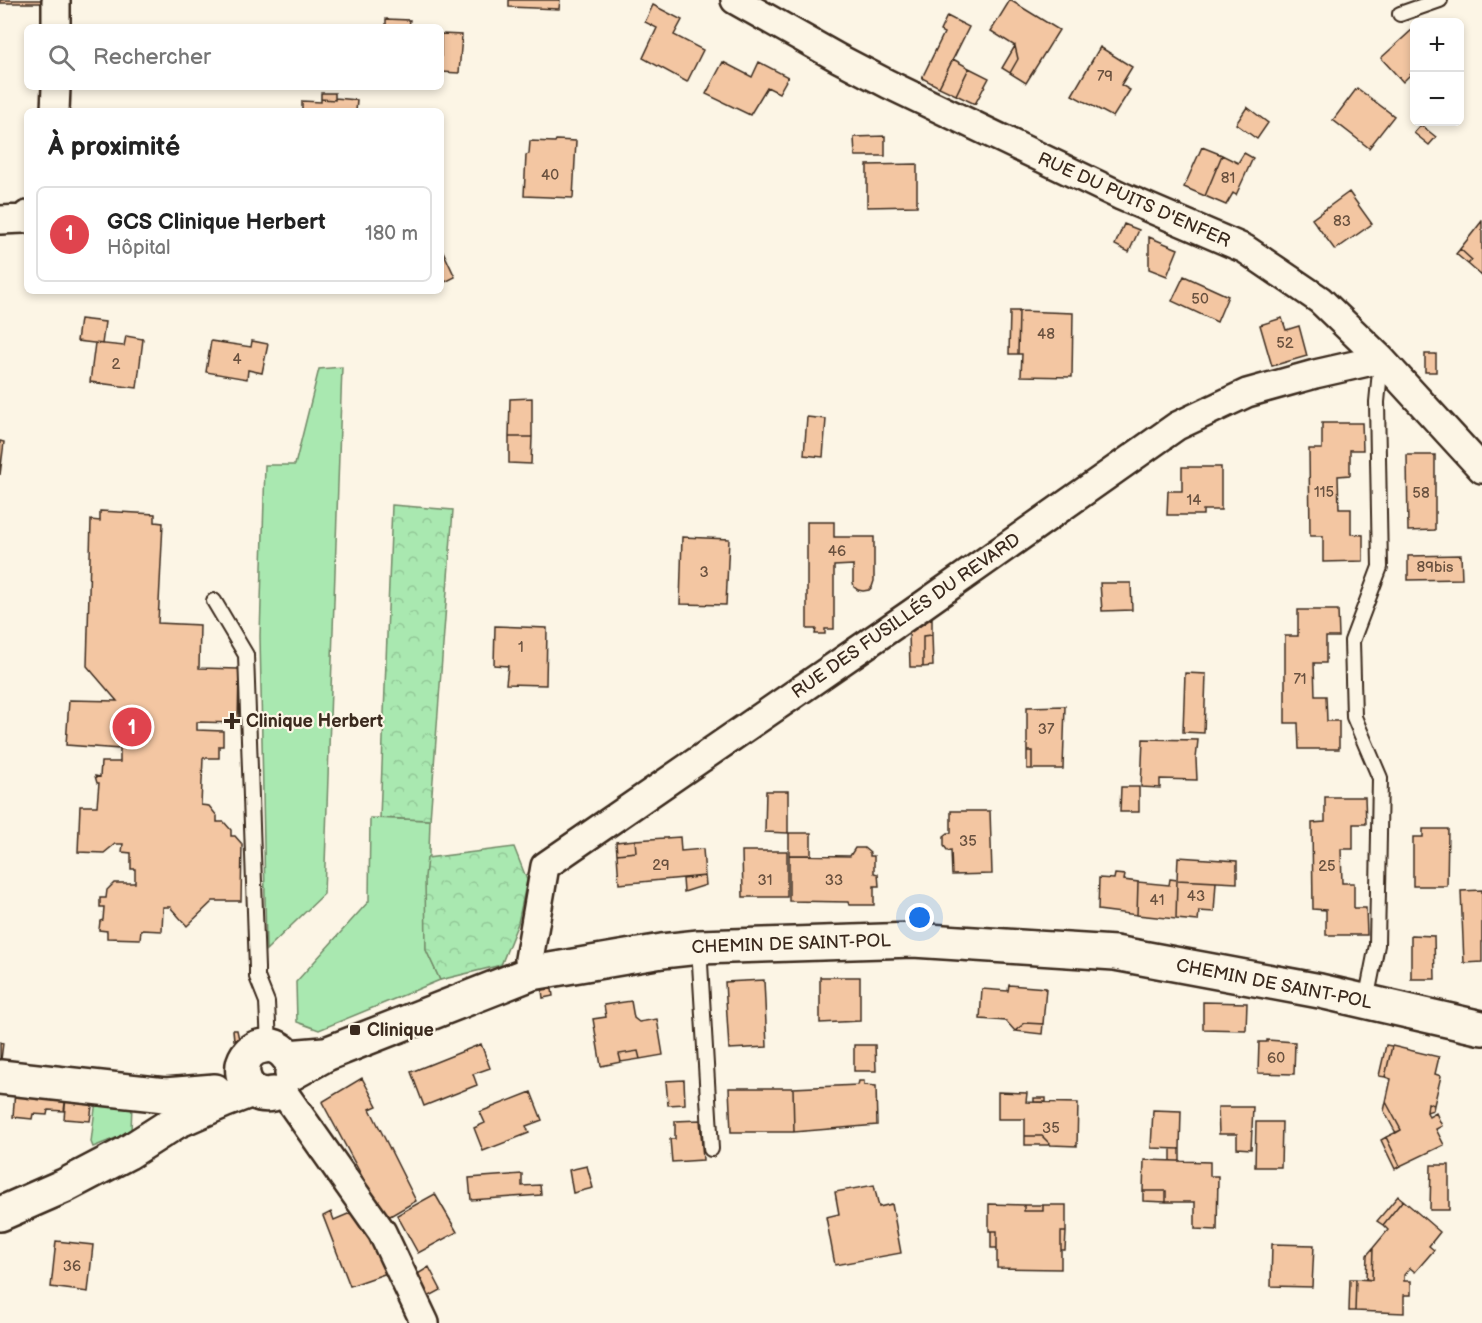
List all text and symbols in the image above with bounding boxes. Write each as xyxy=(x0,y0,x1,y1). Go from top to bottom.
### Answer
map controls xyxy=(1410,18,1464,126)
button: + xyxy=(1410,18,1464,72)
search box xyxy=(24,24,444,90)
icon: search xyxy=(45,41,78,74)
text: Rechercher xyxy=(93,44,211,71)
house number: 79 xyxy=(1097,67,1113,86)
button: − xyxy=(1410,72,1464,126)
text: À proximité xyxy=(48,132,180,163)
street label: RUE DU PUITS D'ENFER xyxy=(1035,148,1234,252)
house number: 40 xyxy=(541,166,559,185)
house number: 81 xyxy=(1221,169,1235,188)
text: GCS Clinique Herbert xyxy=(107,209,326,236)
house number: 83 xyxy=(1333,212,1351,231)
text: 1 xyxy=(65,222,74,246)
text: 180 m xyxy=(365,222,418,246)
text: Hôpital xyxy=(107,236,171,260)
house number: 50 xyxy=(1191,290,1209,309)
house number: 48 xyxy=(1037,325,1055,344)
house number: 52 xyxy=(1276,334,1294,353)
house number: 4 xyxy=(232,350,242,369)
house number: 2 xyxy=(112,355,121,374)
house number: 115 xyxy=(1314,483,1334,502)
house number: 58 xyxy=(1412,484,1430,503)
house number: 14 xyxy=(1187,491,1201,510)
street label: RUE DES FUSILLÉS DU REVARD xyxy=(787,527,1024,703)
house number: 46 xyxy=(828,542,846,561)
house number: 89bis xyxy=(1417,558,1454,577)
house number: 3 xyxy=(699,563,709,582)
house number: 1 xyxy=(518,638,524,657)
house number: 71 xyxy=(1293,670,1307,689)
pin: 1 xyxy=(112,704,152,750)
place label: Clinique Herbert xyxy=(246,711,383,732)
marker: Clinique Herbert xyxy=(223,712,241,730)
house number: 37 xyxy=(1038,720,1055,739)
house number: 35 xyxy=(959,832,977,851)
house number: 29 xyxy=(652,856,670,875)
house number: 25 xyxy=(1318,857,1336,876)
house number: 31 xyxy=(757,871,773,890)
house number: 33 xyxy=(825,871,843,890)
house number: 43 xyxy=(1187,887,1205,906)
house number: 41 xyxy=(1150,891,1164,910)
your location xyxy=(905,903,934,932)
street label: CHEMIN DE SAINT-POL xyxy=(691,930,892,958)
street label: CHEMIN DE SAINT-POL xyxy=(1174,955,1374,1013)
place label: Clinique xyxy=(367,1020,434,1041)
marker: Clinique xyxy=(348,1023,362,1037)
house number: 60 xyxy=(1267,1049,1285,1068)
house number: 35 xyxy=(1042,1119,1060,1138)
house number: 36 xyxy=(63,1257,81,1276)

